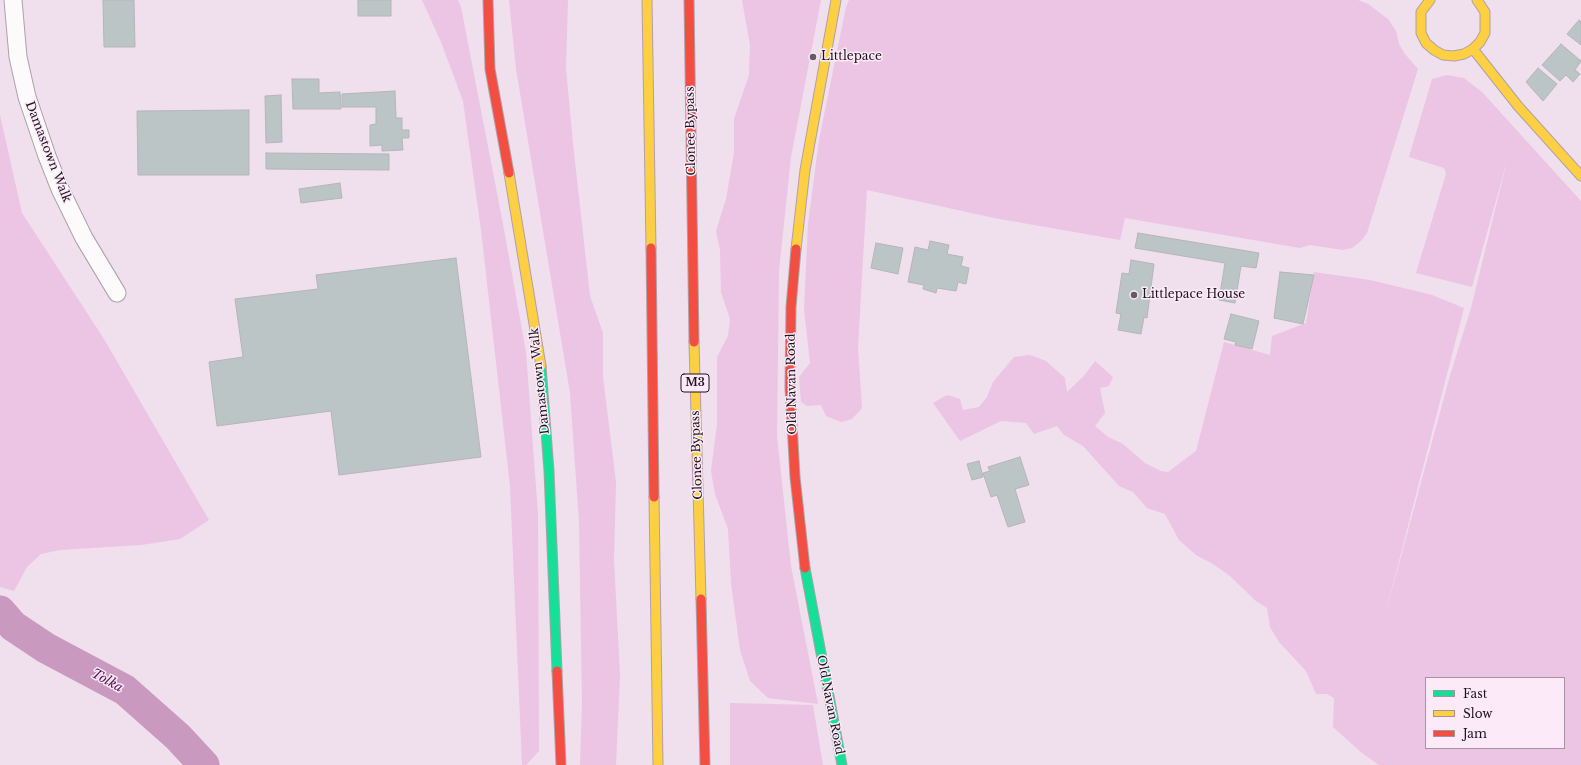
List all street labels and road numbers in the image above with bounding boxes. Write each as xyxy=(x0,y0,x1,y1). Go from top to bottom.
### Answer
street label: Clonee Bypass xyxy=(683,86,699,176)
street label: Damastown Walk xyxy=(22,99,74,205)
street label: Damastown Walk xyxy=(527,327,553,435)
street label: Old Navan Road xyxy=(784,333,800,435)
road number: M3 xyxy=(681,374,709,392)
street label: Clonee Bypass xyxy=(688,410,706,500)
street label: Old Navan Road xyxy=(813,654,847,756)

